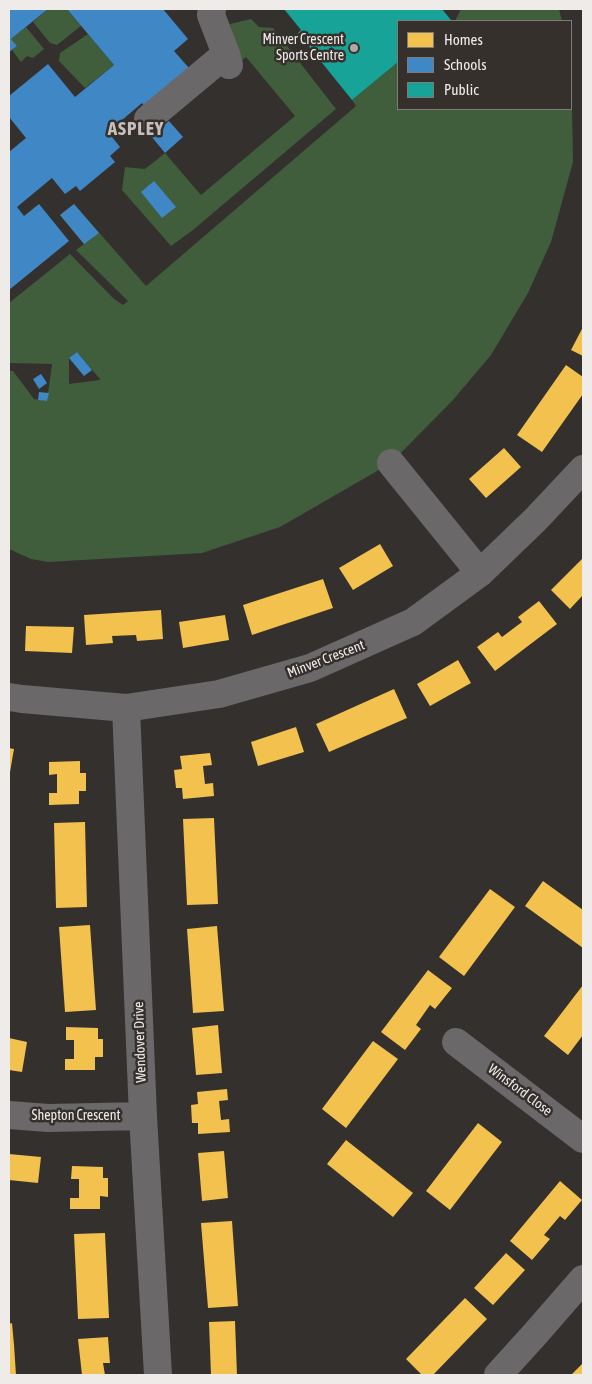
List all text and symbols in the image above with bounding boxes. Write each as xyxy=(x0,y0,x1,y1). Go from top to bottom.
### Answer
legend xyxy=(397,20,572,110)
text: Homes xyxy=(444,31,483,48)
place label: Minver Crescent Sports Centre xyxy=(262,32,344,64)
marker: Minver Crescent Sports Centre xyxy=(348,42,360,54)
text: Schools xyxy=(444,56,487,73)
text: Public xyxy=(444,81,479,98)
district label: ASPLEY xyxy=(107,118,165,140)
street label: Minver Crescent xyxy=(285,637,367,681)
street label: Wendover Drive xyxy=(130,1001,150,1083)
street label: Winsford Close xyxy=(485,1060,555,1120)
street label: Shepton Crescent xyxy=(32,1108,120,1124)

